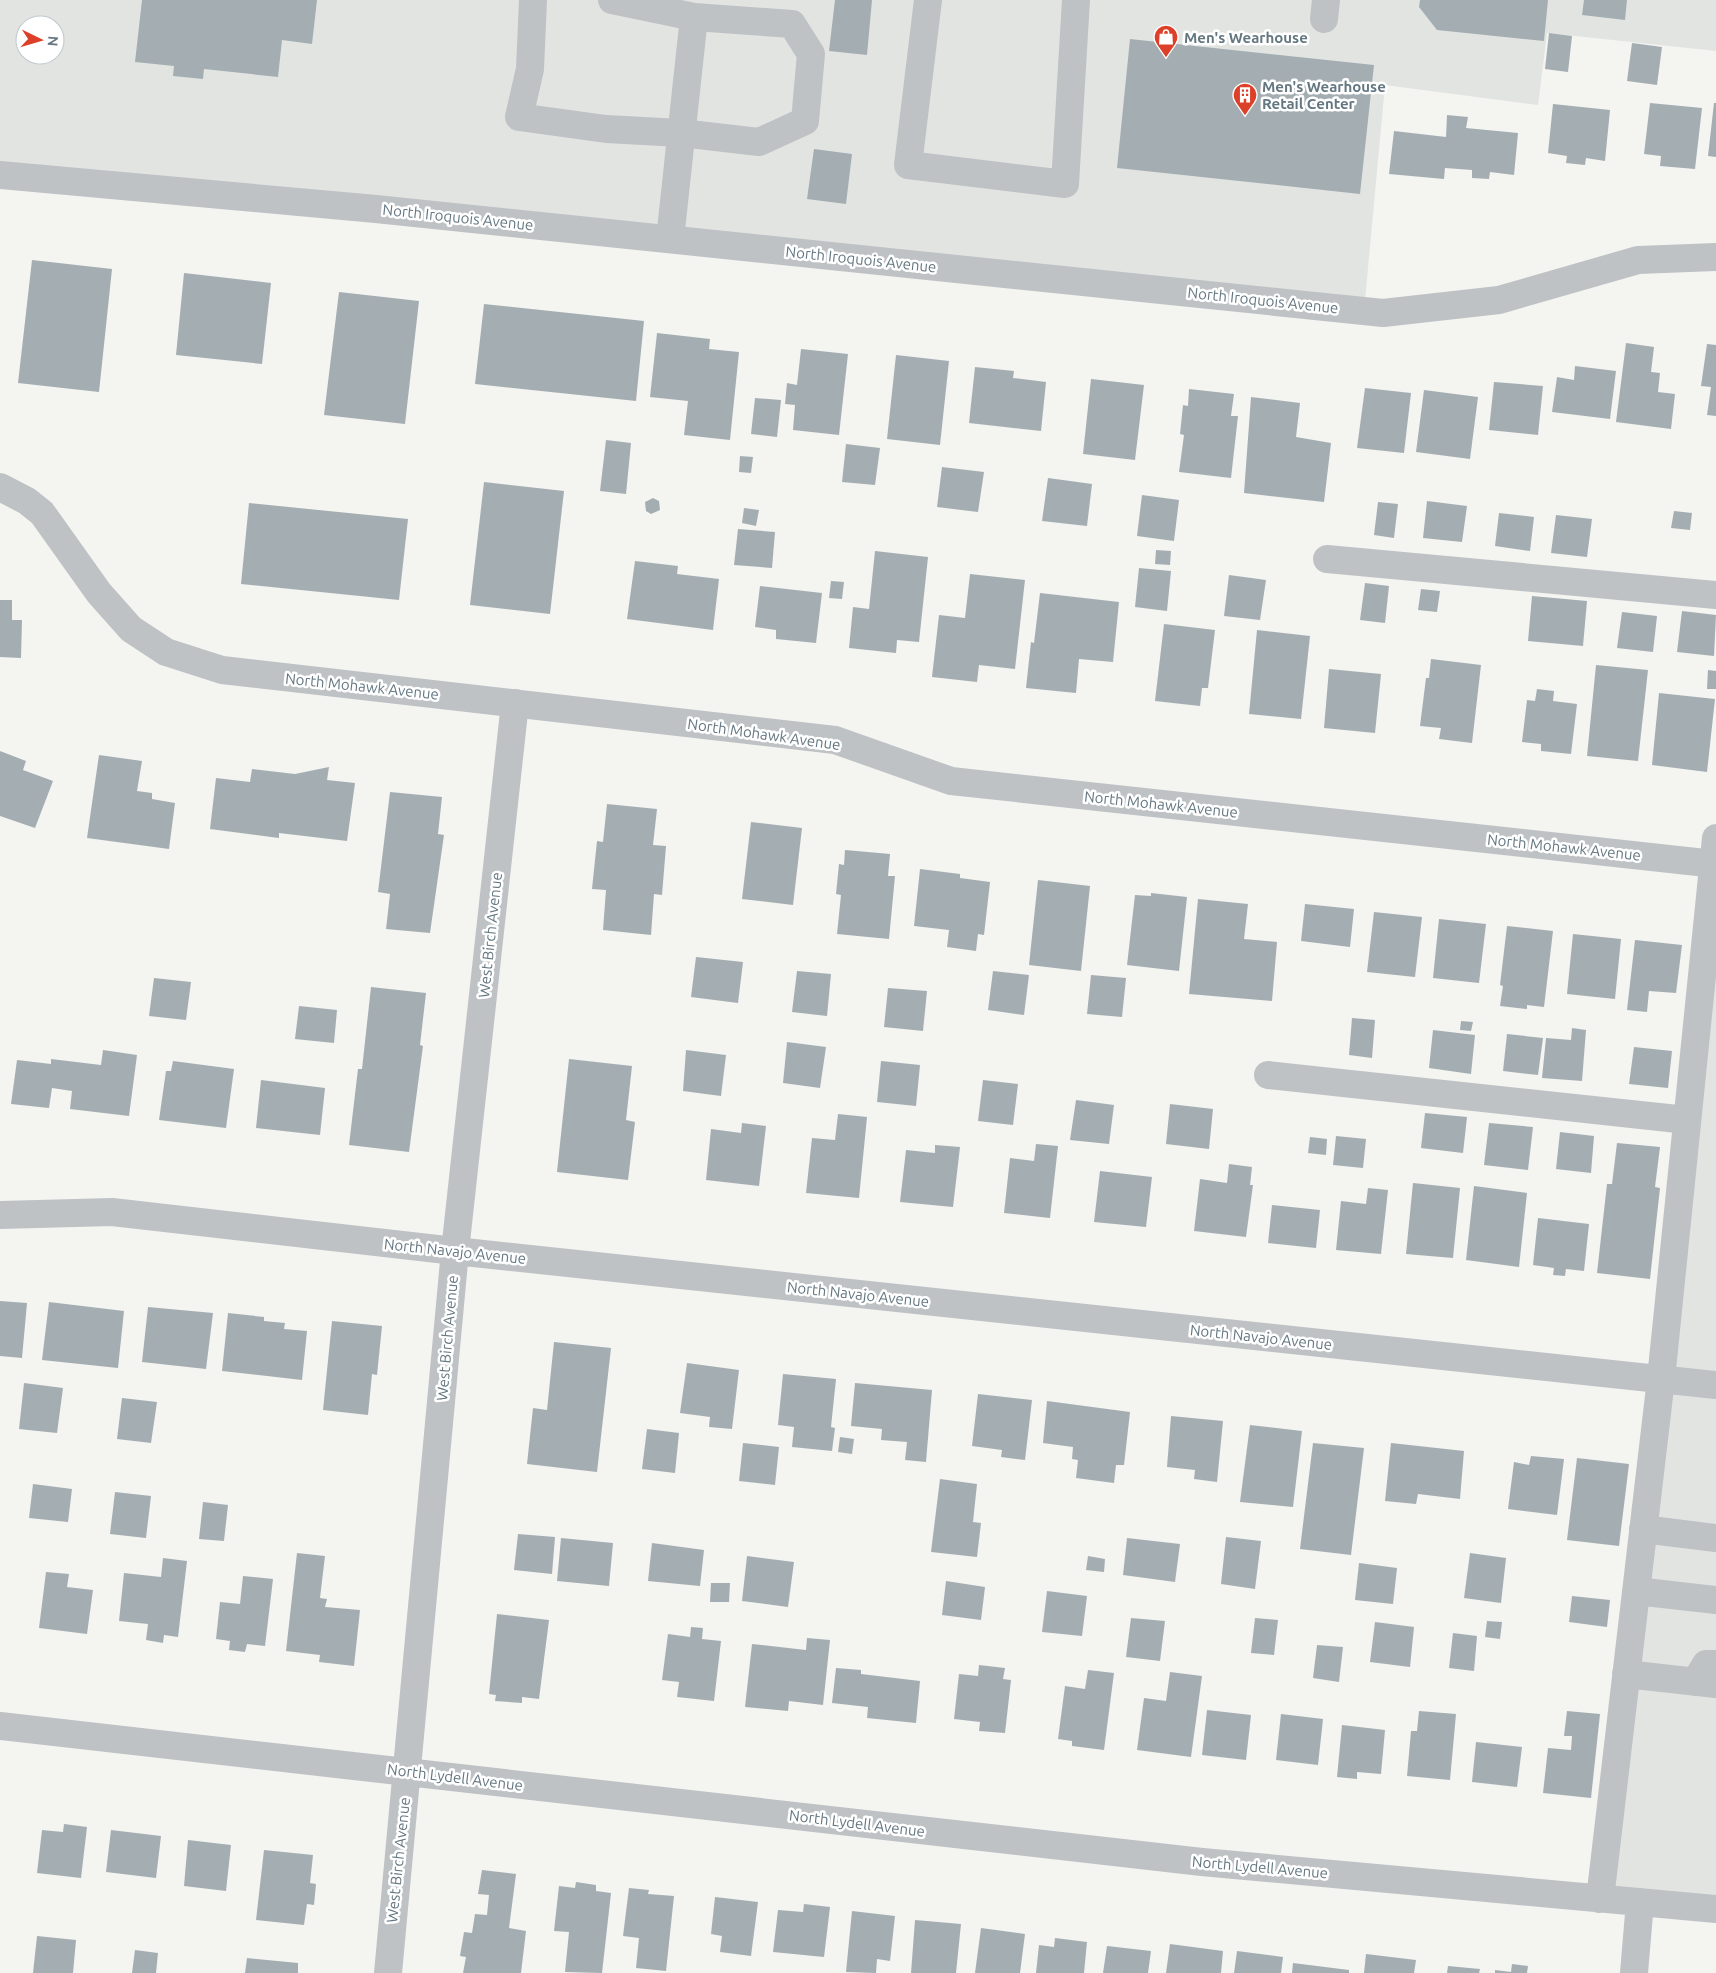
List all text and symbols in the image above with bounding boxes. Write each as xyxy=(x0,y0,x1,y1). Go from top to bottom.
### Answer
north arrow xyxy=(15,15,65,65)
shop icon: Men's Wearhouse xyxy=(1153,24,1179,58)
place label: Men's Wearhouse xyxy=(1184,29,1308,46)
text: N xyxy=(45,35,61,47)
place label: Men's Wearhouse Retail Center xyxy=(1262,78,1386,112)
building icon: Men's Wearhouse Retail Center xyxy=(1232,82,1258,116)
street label: North Iroquois Avenue xyxy=(382,201,534,233)
street label: North Iroquois Avenue xyxy=(785,243,937,275)
street label: North Iroquois Avenue xyxy=(1187,284,1339,316)
street label: North Mohawk Avenue xyxy=(284,669,440,703)
street label: North Mohawk Avenue xyxy=(686,715,842,753)
street label: North Mohawk Avenue xyxy=(1083,787,1239,821)
street label: North Mohawk Avenue xyxy=(1486,830,1642,864)
street label: West Birch Avenue xyxy=(475,871,505,999)
street label: North Navajo Avenue xyxy=(383,1235,527,1267)
street label: West Birch Avenue xyxy=(433,1274,461,1402)
street label: North Navajo Avenue xyxy=(786,1278,930,1310)
street label: North Navajo Avenue xyxy=(1189,1321,1333,1353)
street label: North Lydell Avenue xyxy=(386,1760,524,1794)
street label: West Birch Avenue xyxy=(383,1796,413,1924)
street label: North Lydell Avenue xyxy=(788,1806,926,1840)
street label: North Lydell Avenue xyxy=(1191,1853,1329,1881)

